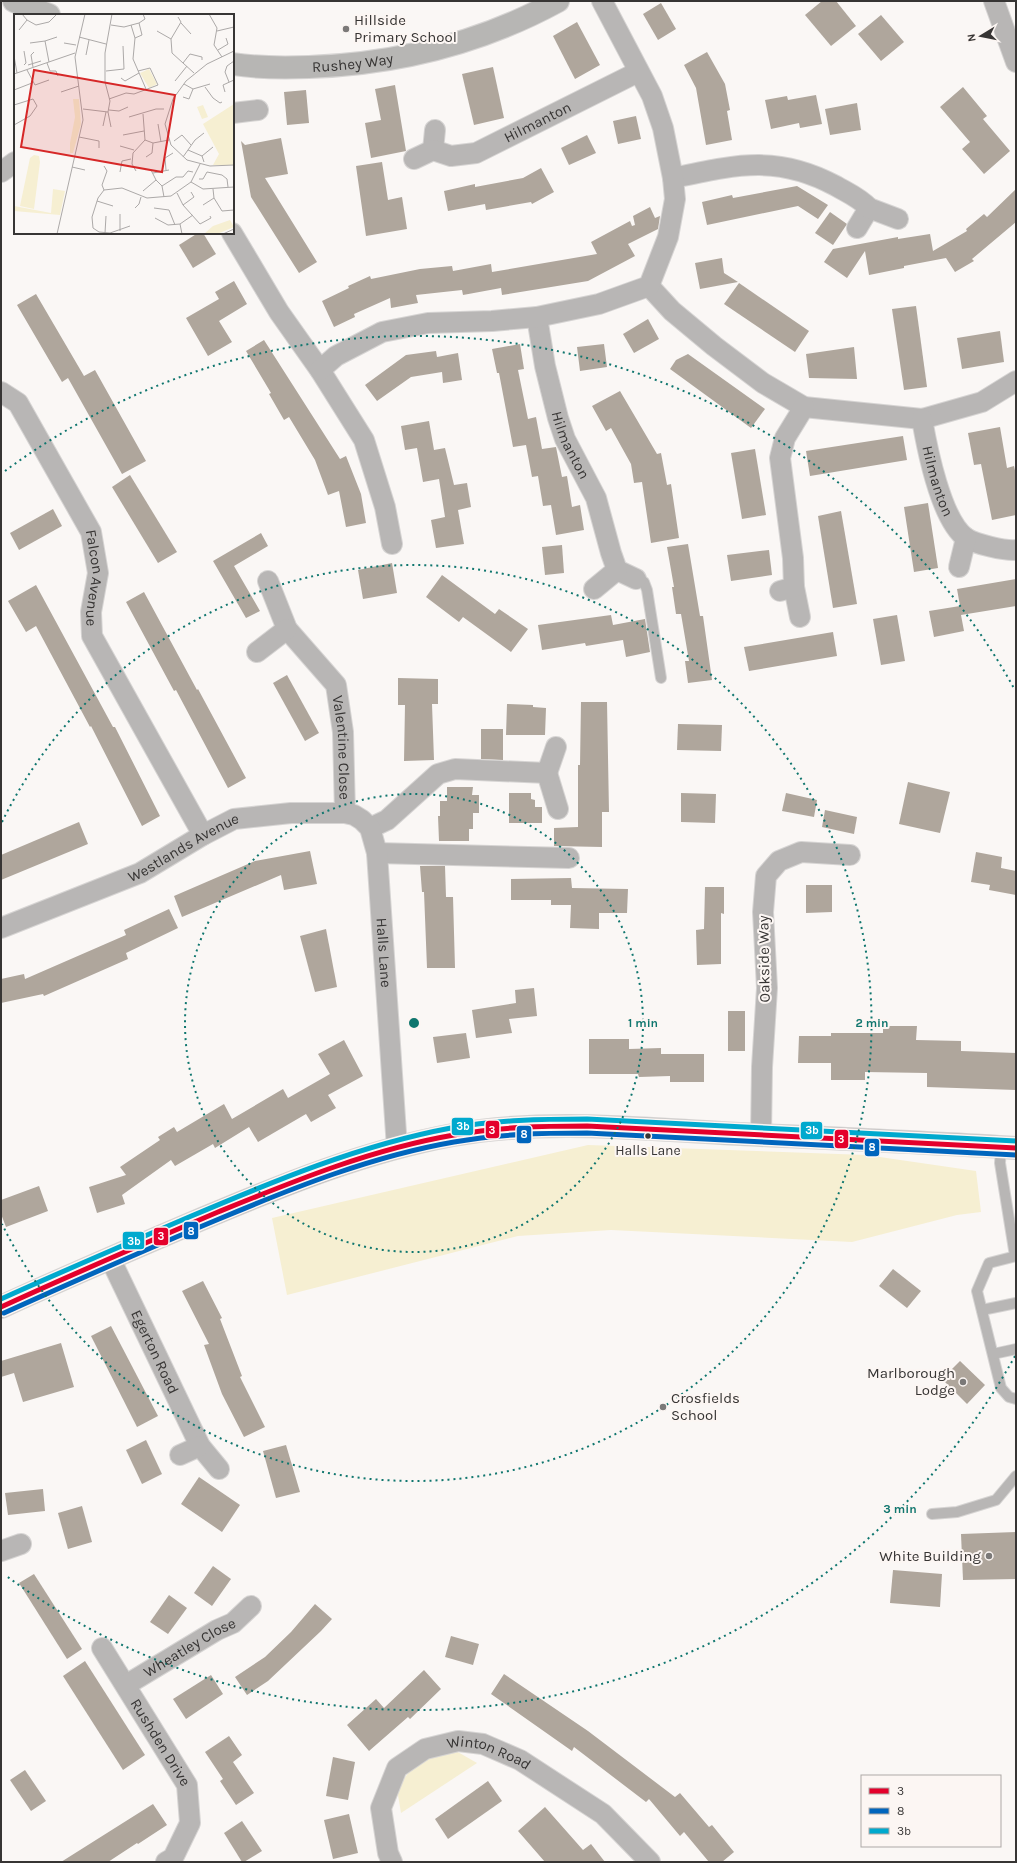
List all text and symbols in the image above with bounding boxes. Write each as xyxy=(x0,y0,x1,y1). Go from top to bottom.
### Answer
place label: Hillside Primary School xyxy=(354,11,457,46)
inset map xyxy=(14,14,234,234)
north arrow xyxy=(961,16,1001,56)
marker: Hillside Primary School xyxy=(341,24,351,34)
text: N xyxy=(965,33,979,43)
street label: Rushey Way xyxy=(312,49,395,76)
street label: Hilmanton xyxy=(501,98,574,147)
street label: Hilmanton xyxy=(548,409,593,482)
street label: Hilmanton xyxy=(918,444,957,519)
street label: Falcon Avenue xyxy=(82,528,107,627)
street label: Valentine Close xyxy=(329,694,354,800)
street label: Westlands Avenue xyxy=(125,810,240,886)
street label: Oakside Way xyxy=(754,915,774,1003)
street label: Halls Lane xyxy=(372,917,395,988)
centre of rings xyxy=(407,1016,421,1030)
text: 1 min xyxy=(628,1016,658,1030)
text: 2 min xyxy=(855,1016,889,1030)
line badge: 3b xyxy=(451,1117,474,1136)
text: 3b xyxy=(456,1120,470,1133)
line badge: 3 xyxy=(485,1120,500,1139)
line badge: 3b xyxy=(800,1121,823,1140)
text: 3 xyxy=(489,1124,496,1137)
text: 3b xyxy=(805,1124,819,1137)
line badge: 8 xyxy=(516,1125,532,1144)
text: 8 xyxy=(520,1128,528,1141)
line badge: 3 xyxy=(834,1129,849,1149)
marker: Halls Lane xyxy=(643,1131,653,1141)
text: 3 xyxy=(838,1133,845,1146)
line badge: 8 xyxy=(864,1138,880,1157)
text: 8 xyxy=(868,1141,876,1154)
place label: Halls Lane xyxy=(615,1142,681,1159)
line badge: 8 xyxy=(183,1221,199,1240)
text: 8 xyxy=(187,1225,195,1238)
line badge: 3 xyxy=(153,1227,169,1246)
text: 3 xyxy=(158,1230,165,1243)
line badge: 3b xyxy=(122,1231,145,1250)
text: 3b xyxy=(127,1235,141,1248)
street label: Egerton Road xyxy=(127,1307,183,1397)
place label: Marlborough Lodge xyxy=(867,1364,955,1399)
marker: Marlborough Lodge xyxy=(958,1377,968,1387)
place label: Crosfields School xyxy=(671,1389,740,1424)
marker: Crosfields School xyxy=(658,1402,668,1412)
text: 3 min xyxy=(883,1502,917,1516)
place label: White Building xyxy=(879,1547,982,1565)
marker: White Building xyxy=(984,1551,994,1561)
street label: Wheatley Close xyxy=(140,1614,239,1681)
street label: Rushden Drive xyxy=(127,1695,194,1789)
street label: Winton Road xyxy=(445,1732,534,1774)
legend xyxy=(861,1775,1001,1847)
text: 3 xyxy=(897,1784,904,1798)
text: 8 xyxy=(897,1804,904,1818)
text: 3b xyxy=(897,1824,911,1838)

